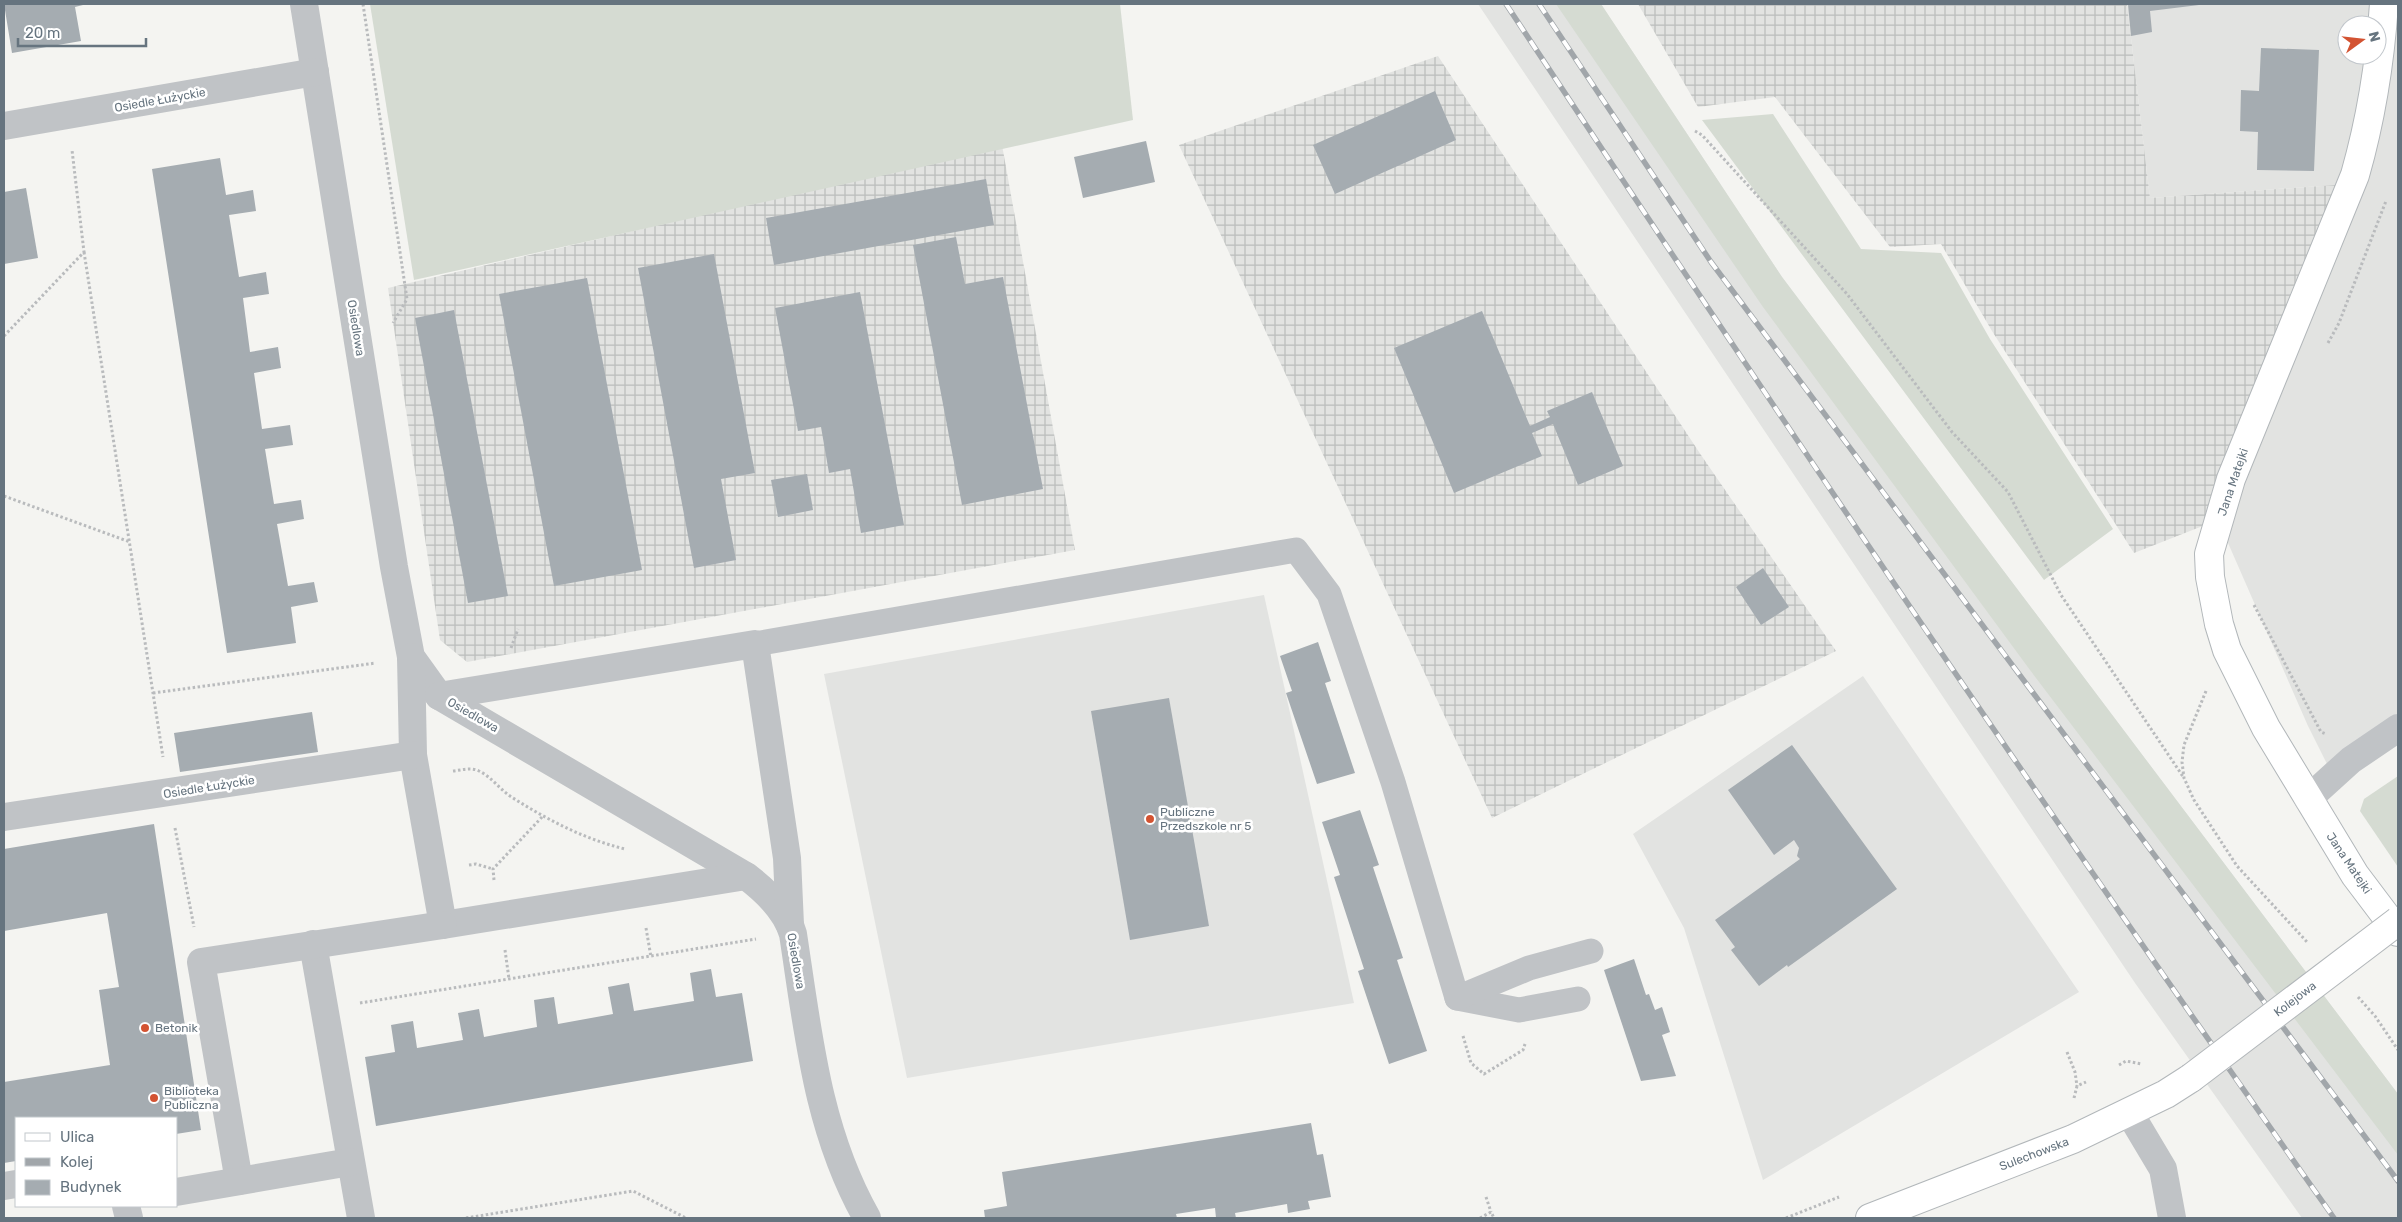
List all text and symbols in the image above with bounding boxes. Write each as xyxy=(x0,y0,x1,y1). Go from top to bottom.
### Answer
scale bar xyxy=(18,15,145,47)
north arrow xyxy=(2337,15,2387,65)
text: 20 m xyxy=(25,24,60,42)
text: N xyxy=(2365,30,2384,44)
street label: Osiedle Łużyckie xyxy=(113,85,207,115)
street label: Osiedlowa xyxy=(345,299,367,357)
street label: Jana Matejki xyxy=(2215,446,2251,518)
street label: Osiedlowa xyxy=(445,695,501,735)
street label: Osiedle Łużyckie xyxy=(162,773,256,801)
place label: Publiczne Przedszkole nr 5 xyxy=(1160,805,1251,833)
marker: Publiczne Przedszkole nr 5 xyxy=(1144,813,1156,825)
street label: Jana Matejki xyxy=(2323,830,2375,896)
street label: Osiedlowa xyxy=(784,932,808,990)
street label: Kolejowa xyxy=(2271,979,2319,1019)
place label: Betonik xyxy=(155,1021,198,1035)
marker: Betonik xyxy=(139,1022,151,1034)
place label: Biblioteka Publiczna xyxy=(164,1084,219,1112)
marker: Biblioteka Publiczna xyxy=(148,1092,160,1104)
legend xyxy=(15,1117,178,1207)
text: Ulica xyxy=(60,1128,94,1146)
street label: Sulechowska xyxy=(1997,1134,2071,1174)
text: Kolej xyxy=(60,1153,93,1171)
text: Budynek xyxy=(60,1178,122,1196)

